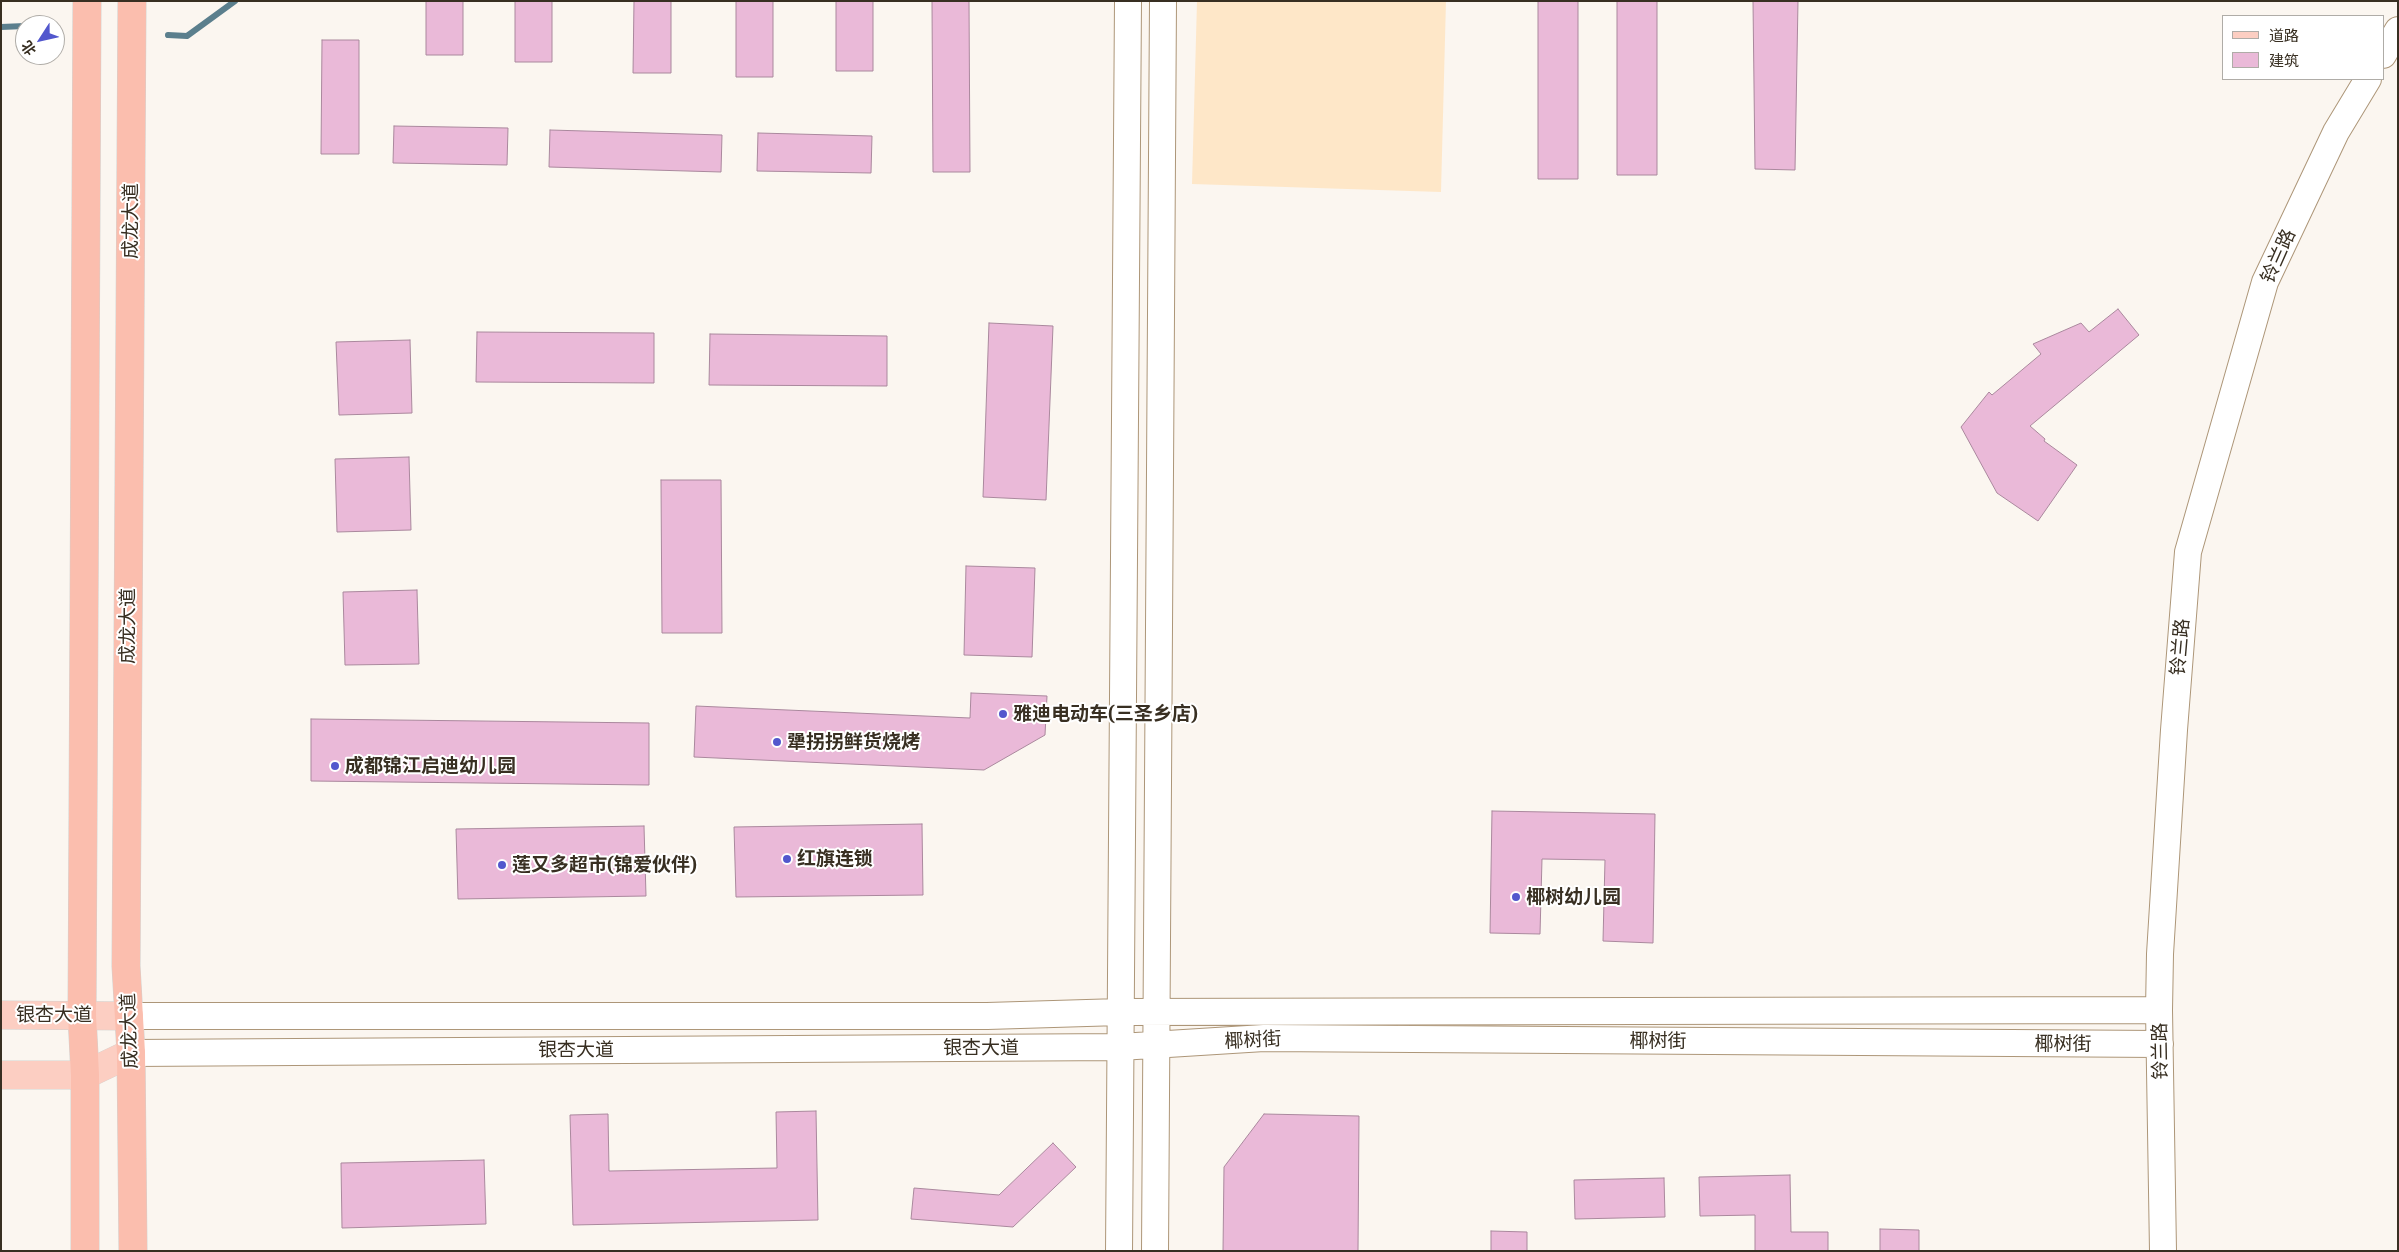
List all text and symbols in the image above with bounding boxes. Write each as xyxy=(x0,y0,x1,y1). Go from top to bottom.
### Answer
north arrow xyxy=(15,15,65,65)
legend xyxy=(2222,15,2384,80)
text: 道路 xyxy=(2269,26,2299,44)
text: 北 xyxy=(17,38,39,59)
text: 建筑 xyxy=(2269,51,2299,69)
street label: 成龙大道 xyxy=(120,183,142,259)
street label: 铃兰路 xyxy=(2256,225,2300,287)
street label: 成龙大道 xyxy=(117,588,139,664)
street label: 铃兰路 xyxy=(2166,618,2194,676)
place label: 雅迪电动车(三圣乡店) xyxy=(1013,703,1198,725)
marker: 雅迪电动车(三圣乡店) xyxy=(997,708,1009,720)
place label: 犟拐拐鲜货烧烤 xyxy=(787,731,920,753)
marker: 犟拐拐鲜货烧烤 xyxy=(771,736,783,748)
place label: 成都锦江启迪幼儿园 xyxy=(345,755,516,777)
marker: 成都锦江启迪幼儿园 xyxy=(329,760,341,772)
place label: 红旗连锁 xyxy=(797,848,873,870)
marker: 红旗连锁 xyxy=(781,853,793,865)
place label: 莲又多超市(锦爱伙伴) xyxy=(512,854,697,876)
marker: 莲又多超市(锦爱伙伴) xyxy=(496,859,508,871)
place label: 椰树幼儿园 xyxy=(1526,886,1621,908)
marker: 椰树幼儿园 xyxy=(1510,891,1522,903)
street label: 成龙大道 xyxy=(116,993,142,1069)
street label: 银杏大道 xyxy=(16,1004,92,1026)
street label: 铃兰路 xyxy=(2148,1022,2172,1080)
street label: 椰树街 xyxy=(1224,1027,1282,1053)
street label: 椰树街 xyxy=(1630,1030,1686,1052)
street label: 椰树街 xyxy=(2035,1033,2091,1055)
street label: 银杏大道 xyxy=(943,1037,1019,1059)
street label: 银杏大道 xyxy=(538,1039,614,1061)

